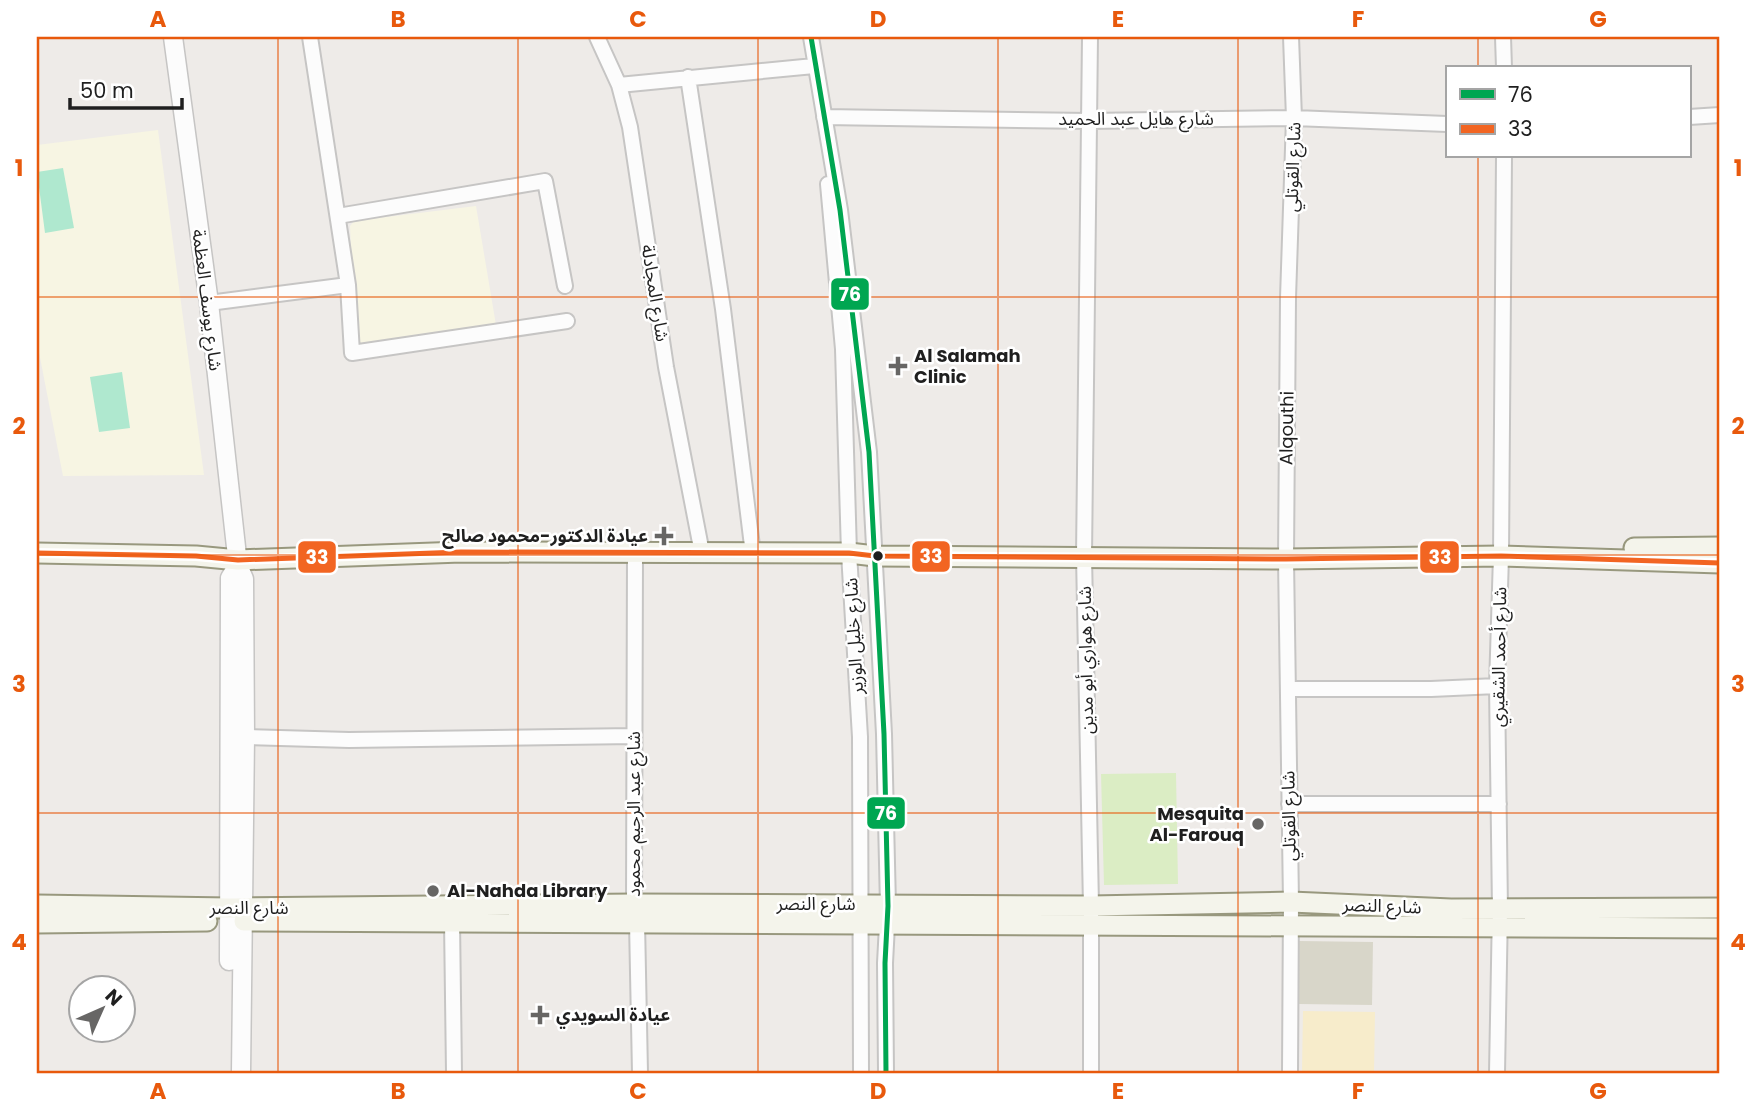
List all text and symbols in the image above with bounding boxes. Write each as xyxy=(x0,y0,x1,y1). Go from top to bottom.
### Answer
text: A xyxy=(150,3,167,35)
text: B xyxy=(390,3,406,35)
text: C xyxy=(629,3,647,35)
text: D xyxy=(870,3,886,35)
text: E xyxy=(1112,3,1124,35)
text: F xyxy=(1352,3,1364,35)
text: G xyxy=(1589,3,1607,35)
scale bar xyxy=(70,66,182,110)
legend xyxy=(1446,66,1690,158)
text: 50 m xyxy=(80,76,134,105)
text: 76 xyxy=(1508,80,1533,109)
street label: شارع هايل عبد الحميد xyxy=(1058,106,1214,133)
text: 33 xyxy=(1508,114,1533,143)
street label: شارع القوتلي xyxy=(1278,121,1309,213)
text: 1 xyxy=(15,152,23,184)
text: 1 xyxy=(1734,152,1742,184)
street label: شارع يوسف العظمة xyxy=(184,228,229,373)
street label: شارع المجادلة xyxy=(634,243,676,344)
line badge: 76 xyxy=(830,277,870,311)
text: 76 xyxy=(839,281,861,308)
place label: Al Salamah Clinic xyxy=(914,343,1021,389)
marker: Al Salamah Clinic xyxy=(888,356,908,376)
street label: Alqouthi xyxy=(1273,391,1300,465)
text: 2 xyxy=(12,410,26,442)
text: 2 xyxy=(1731,410,1745,442)
place label: عيادة الدكتور-محمود صالح xyxy=(442,523,648,549)
marker: عيادة الدكتور-محمود صالح xyxy=(654,526,674,546)
line badge: 33 xyxy=(297,540,337,574)
line badge: 33 xyxy=(911,540,951,573)
line badge: 33 xyxy=(1419,540,1460,574)
text: 33 xyxy=(920,543,943,570)
text: 33 xyxy=(306,544,329,571)
text: 33 xyxy=(1429,544,1452,571)
unlabelled marker xyxy=(871,549,885,563)
street label: شارع خليل الوزير xyxy=(838,577,871,696)
street label: شارع هواري أبو مدين xyxy=(1072,586,1101,734)
street label: شارع أحمد الشقيري xyxy=(1485,587,1514,727)
text: 3 xyxy=(12,668,26,700)
text: 3 xyxy=(1731,668,1745,700)
street label: شارع عبد الرحيم محمود xyxy=(621,731,648,897)
street label: شارع القوتلي xyxy=(1275,771,1304,861)
line badge: 76 xyxy=(866,796,906,830)
text: 76 xyxy=(875,800,897,827)
place label: Mesquita Al-Farouq xyxy=(1149,801,1244,847)
marker: Mesquita Al-Farouq xyxy=(1250,816,1266,832)
place label: Al-Nahda Library xyxy=(447,878,608,903)
marker: Al-Nahda Library xyxy=(425,883,441,899)
street label: شارع النصر xyxy=(775,891,856,918)
street label: شارع النصر xyxy=(1341,892,1422,921)
street label: شارع النصر xyxy=(208,895,289,922)
text: 4 xyxy=(11,926,27,958)
text: 4 xyxy=(1730,926,1746,958)
north arrow xyxy=(66,974,136,1044)
text: N xyxy=(99,983,128,1012)
place label: عيادة السويدي xyxy=(556,1002,670,1029)
marker: عيادة السويدي xyxy=(530,1005,550,1025)
text: A xyxy=(150,1075,167,1107)
text: B xyxy=(390,1075,406,1107)
text: C xyxy=(629,1075,647,1107)
text: D xyxy=(870,1075,886,1107)
text: E xyxy=(1112,1075,1124,1107)
text: F xyxy=(1352,1075,1364,1107)
text: G xyxy=(1589,1075,1607,1107)

